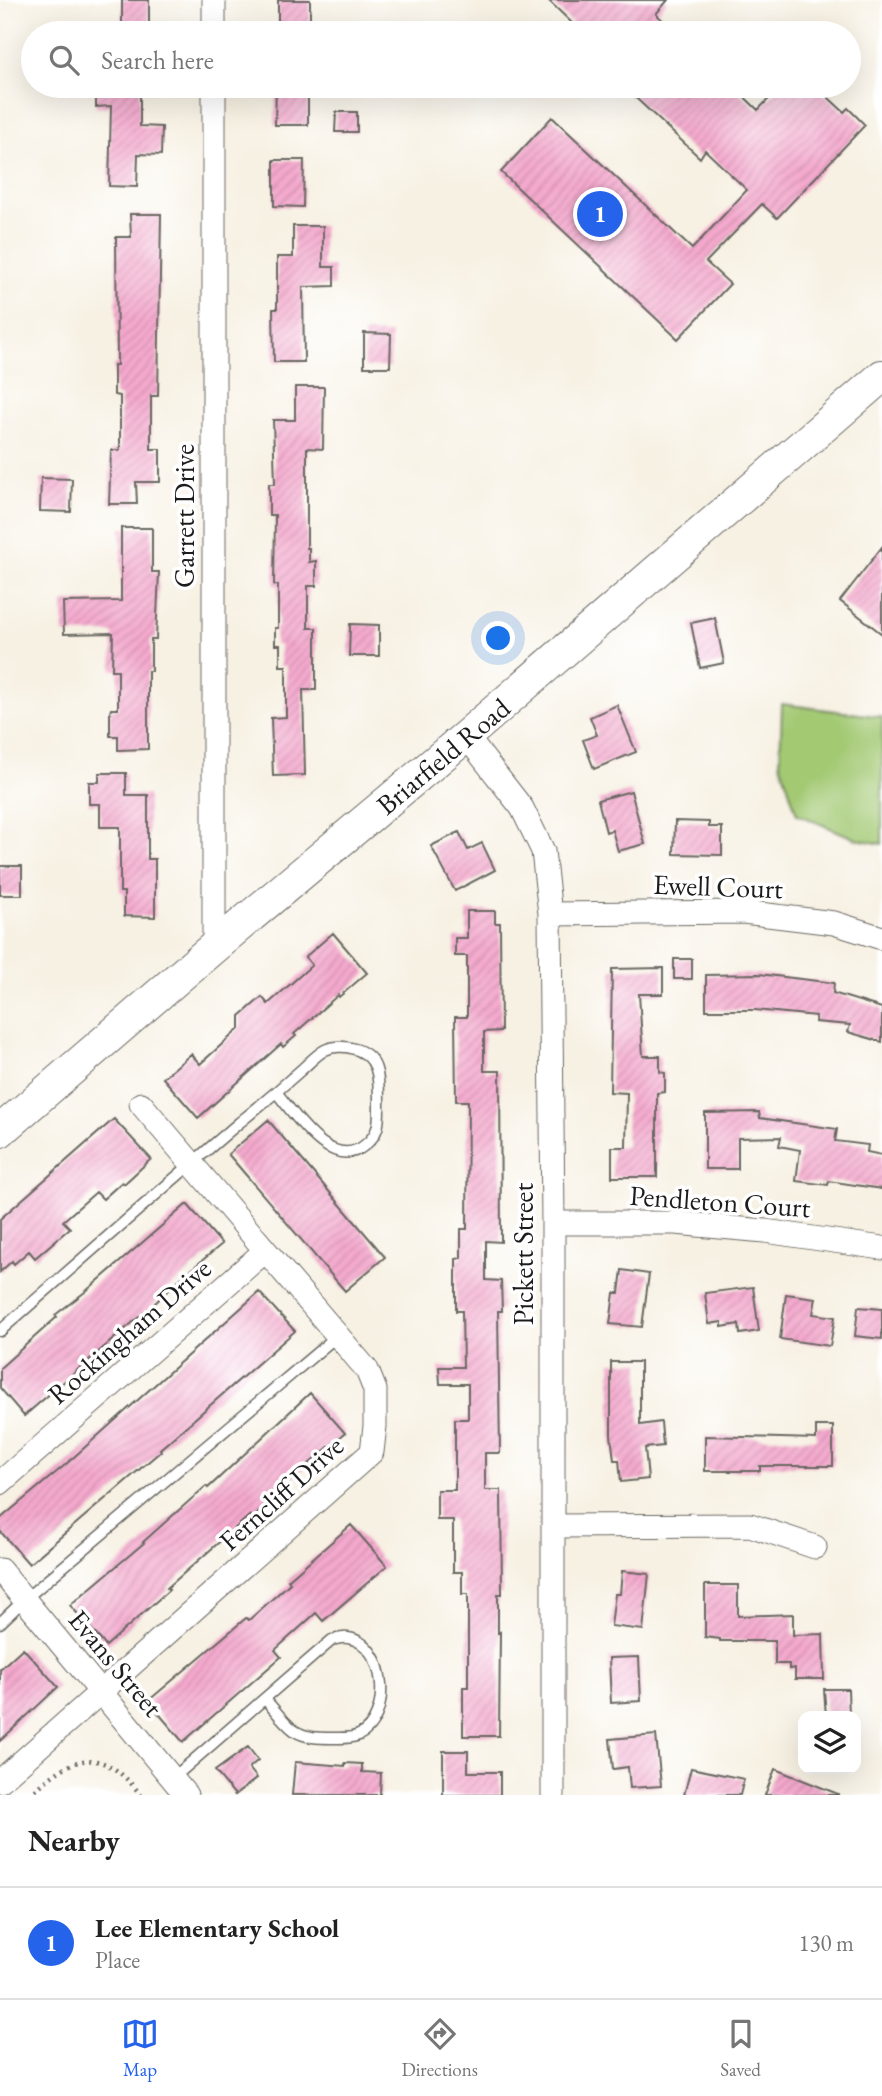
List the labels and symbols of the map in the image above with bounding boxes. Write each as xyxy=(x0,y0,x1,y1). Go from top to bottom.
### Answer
pin: 1 xyxy=(577,188,623,240)
street label: Garrett Drive xyxy=(166,444,202,588)
your location xyxy=(481,621,515,655)
street label: Briarfield Road xyxy=(369,689,518,822)
street label: Ewell Court xyxy=(652,866,784,906)
street label: Pendleton Court xyxy=(628,1177,812,1225)
street label: Pickett Street xyxy=(505,1183,541,1325)
street label: Rockingham Drive xyxy=(40,1250,218,1412)
street label: Ferncliff Drive xyxy=(211,1428,351,1558)
street label: Evans Street xyxy=(61,1602,171,1724)

